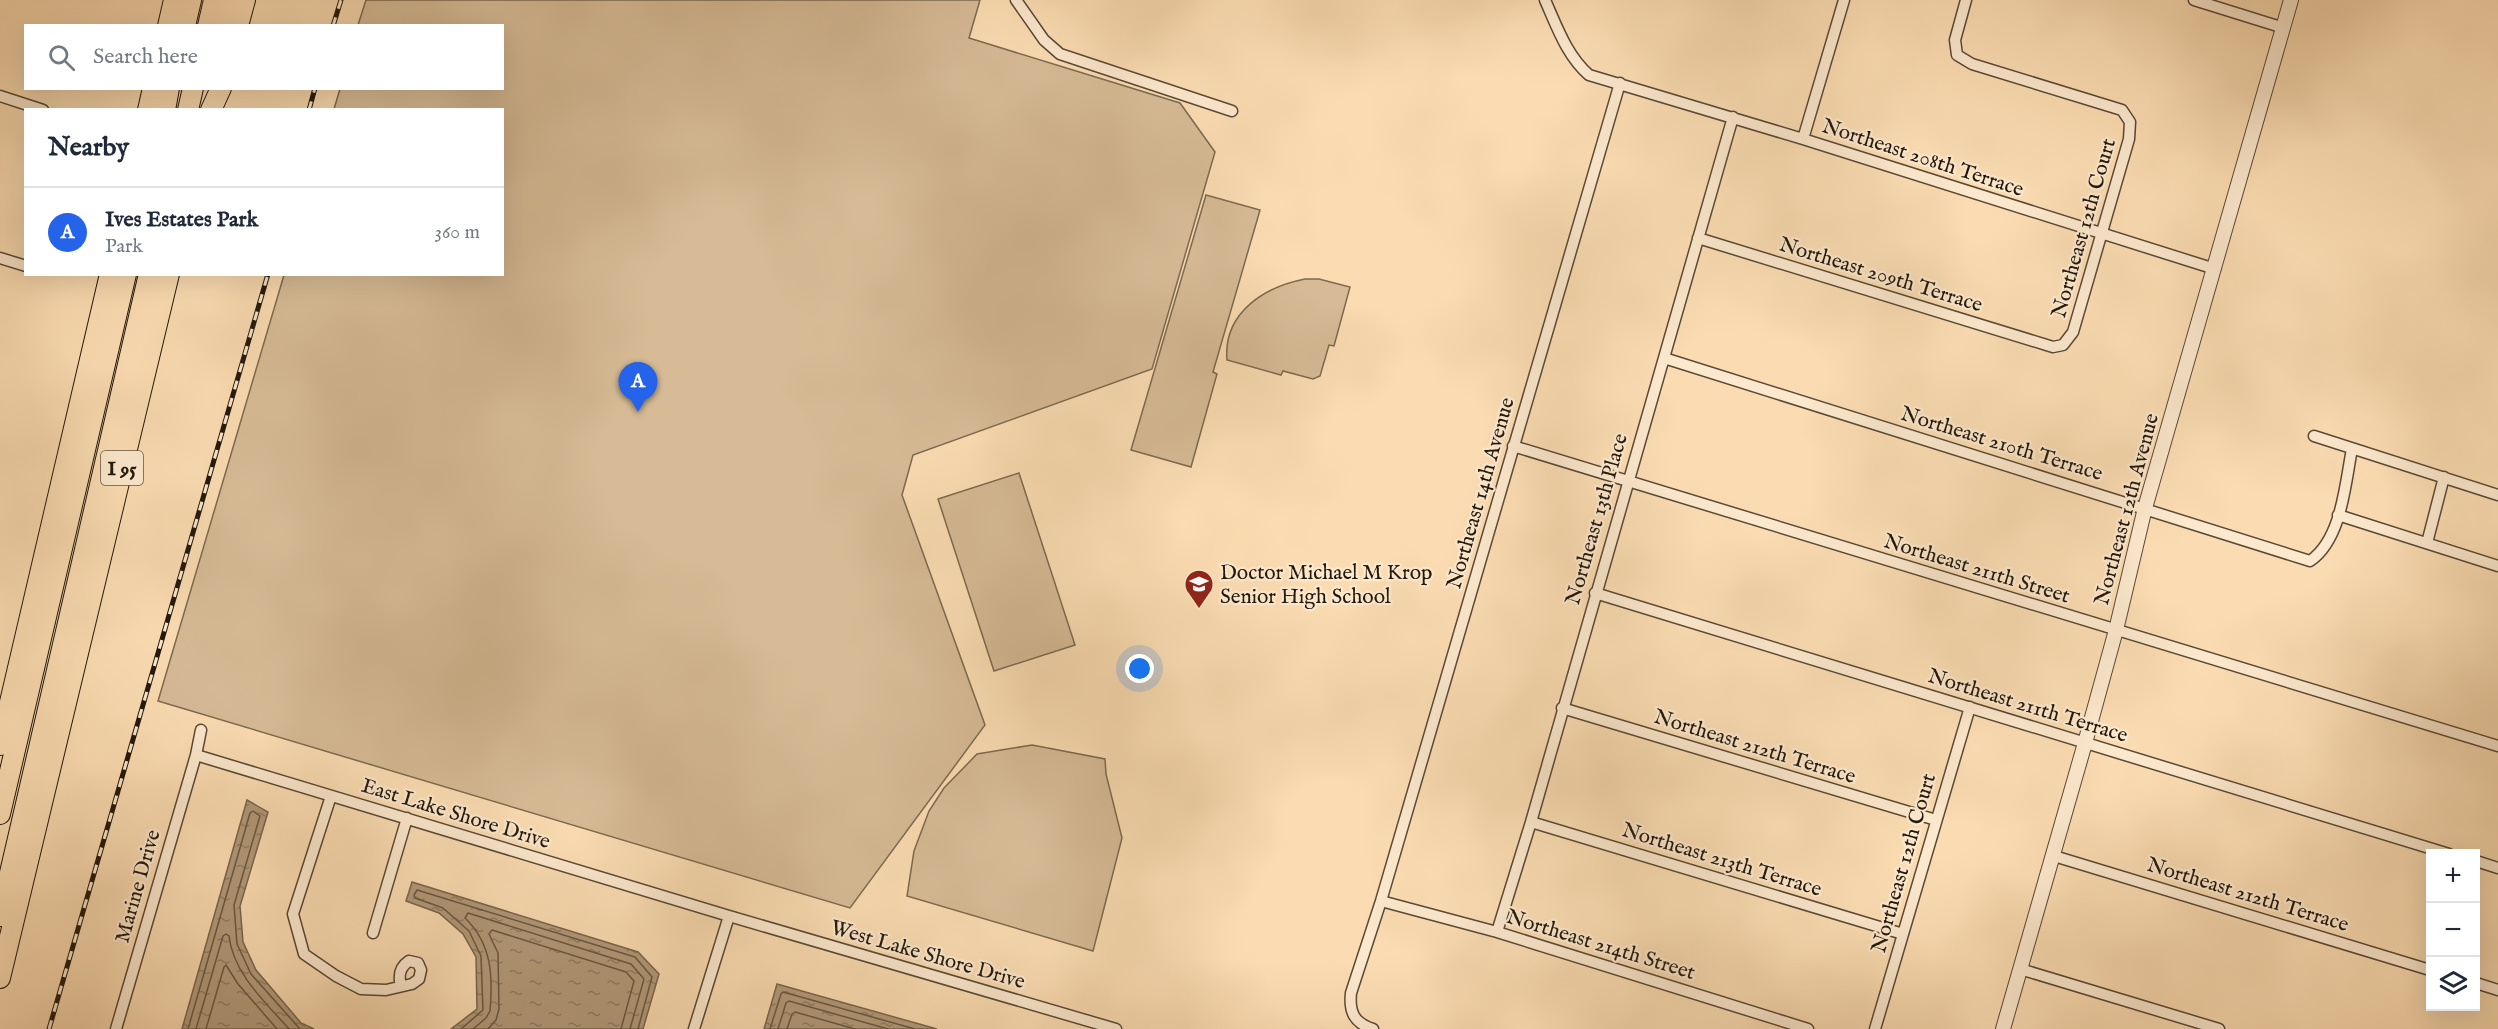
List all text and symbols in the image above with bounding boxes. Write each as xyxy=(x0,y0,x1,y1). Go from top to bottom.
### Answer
search box xyxy=(24,24,504,90)
icon: search xyxy=(45,41,78,74)
text: Search here xyxy=(93,43,198,71)
street label: Northeast 208th Terrace xyxy=(1818,113,2027,204)
text: Nearby xyxy=(48,131,129,164)
street label: Northeast 12th Court xyxy=(2046,136,2123,321)
text: Ives Estates Park xyxy=(105,206,258,234)
text: A xyxy=(61,220,74,245)
text: 360 m xyxy=(434,220,480,245)
street label: Northeast 209th Terrace xyxy=(1776,232,1986,319)
text: Park xyxy=(105,234,143,259)
pin: A xyxy=(618,362,658,412)
street label: Northeast 14th Avenue xyxy=(1441,394,1522,592)
street label: Northeast 210th Terrace xyxy=(1897,401,2106,488)
street label: Northeast 12th Avenue xyxy=(2089,410,2166,608)
street label: Northeast 13th Place xyxy=(1560,430,1635,608)
road number: I 95 xyxy=(101,451,143,485)
street label: Northeast 211th Street xyxy=(1880,528,2073,611)
place label: Doctor Michael M Krop Senior High School xyxy=(1220,560,1432,611)
school or university icon: Doctor Michael M Krop Senior High School xyxy=(1183,568,1215,610)
your location xyxy=(1125,654,1154,683)
street label: Northeast 211th Terrace xyxy=(1924,663,2131,750)
street label: Northeast 212th Terrace xyxy=(1650,704,1859,791)
street label: Northeast 12th Court xyxy=(1866,771,1943,956)
street label: East Lake Shore Drive xyxy=(358,773,554,856)
street label: Northeast 213th Terrace xyxy=(1618,817,1825,904)
street label: Marine Drive xyxy=(109,826,168,946)
map controls xyxy=(2426,849,2480,1011)
button: + xyxy=(2426,849,2480,903)
street label: Northeast 212th Terrace xyxy=(2143,852,2352,939)
button: − xyxy=(2426,903,2480,957)
street label: Northeast 214th Street xyxy=(1503,904,1698,987)
street label: West Lake Shore Drive xyxy=(827,915,1028,996)
button: layers xyxy=(2426,957,2480,1011)

